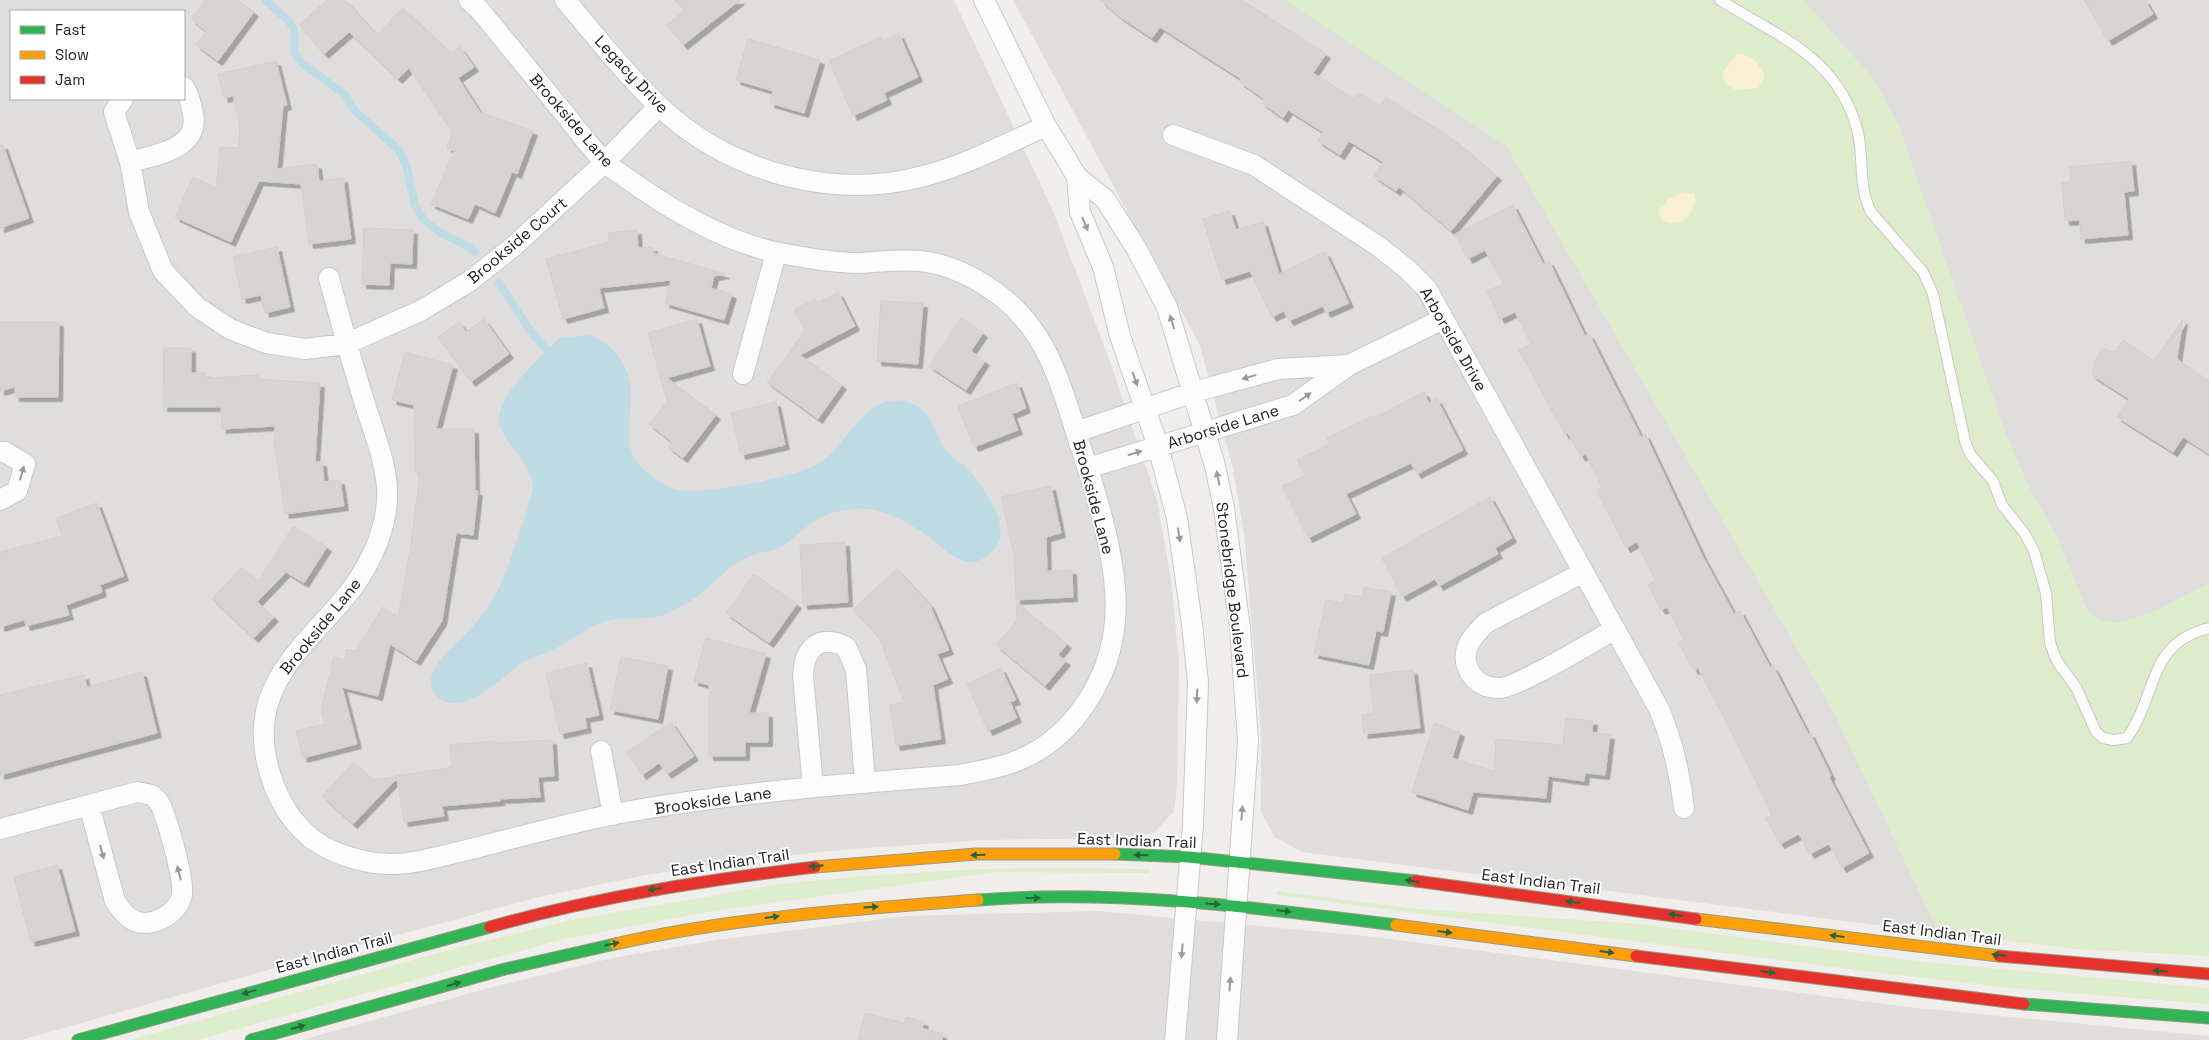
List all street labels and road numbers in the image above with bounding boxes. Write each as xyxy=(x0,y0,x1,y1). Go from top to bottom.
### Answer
street label: Legacy Drive xyxy=(590,31,673,118)
street label: Brookside Lane xyxy=(525,69,618,172)
street label: Brookside Court xyxy=(463,192,572,288)
street label: Arborside Drive xyxy=(1415,283,1492,395)
street label: Arborside Lane xyxy=(1165,400,1282,453)
street label: Brookside Lane xyxy=(1068,437,1119,557)
street label: Stonebridge Boulevard xyxy=(1211,501,1254,679)
street label: Brookside Lane xyxy=(275,574,366,679)
street label: Brookside Lane xyxy=(653,782,773,819)
street label: East Indian Trail xyxy=(1077,828,1197,853)
street label: East Indian Trail xyxy=(669,844,791,881)
street label: East Indian Trail xyxy=(1480,864,1602,899)
street label: East Indian Trail xyxy=(1881,915,2003,950)
street label: East Indian Trail xyxy=(274,927,395,978)

